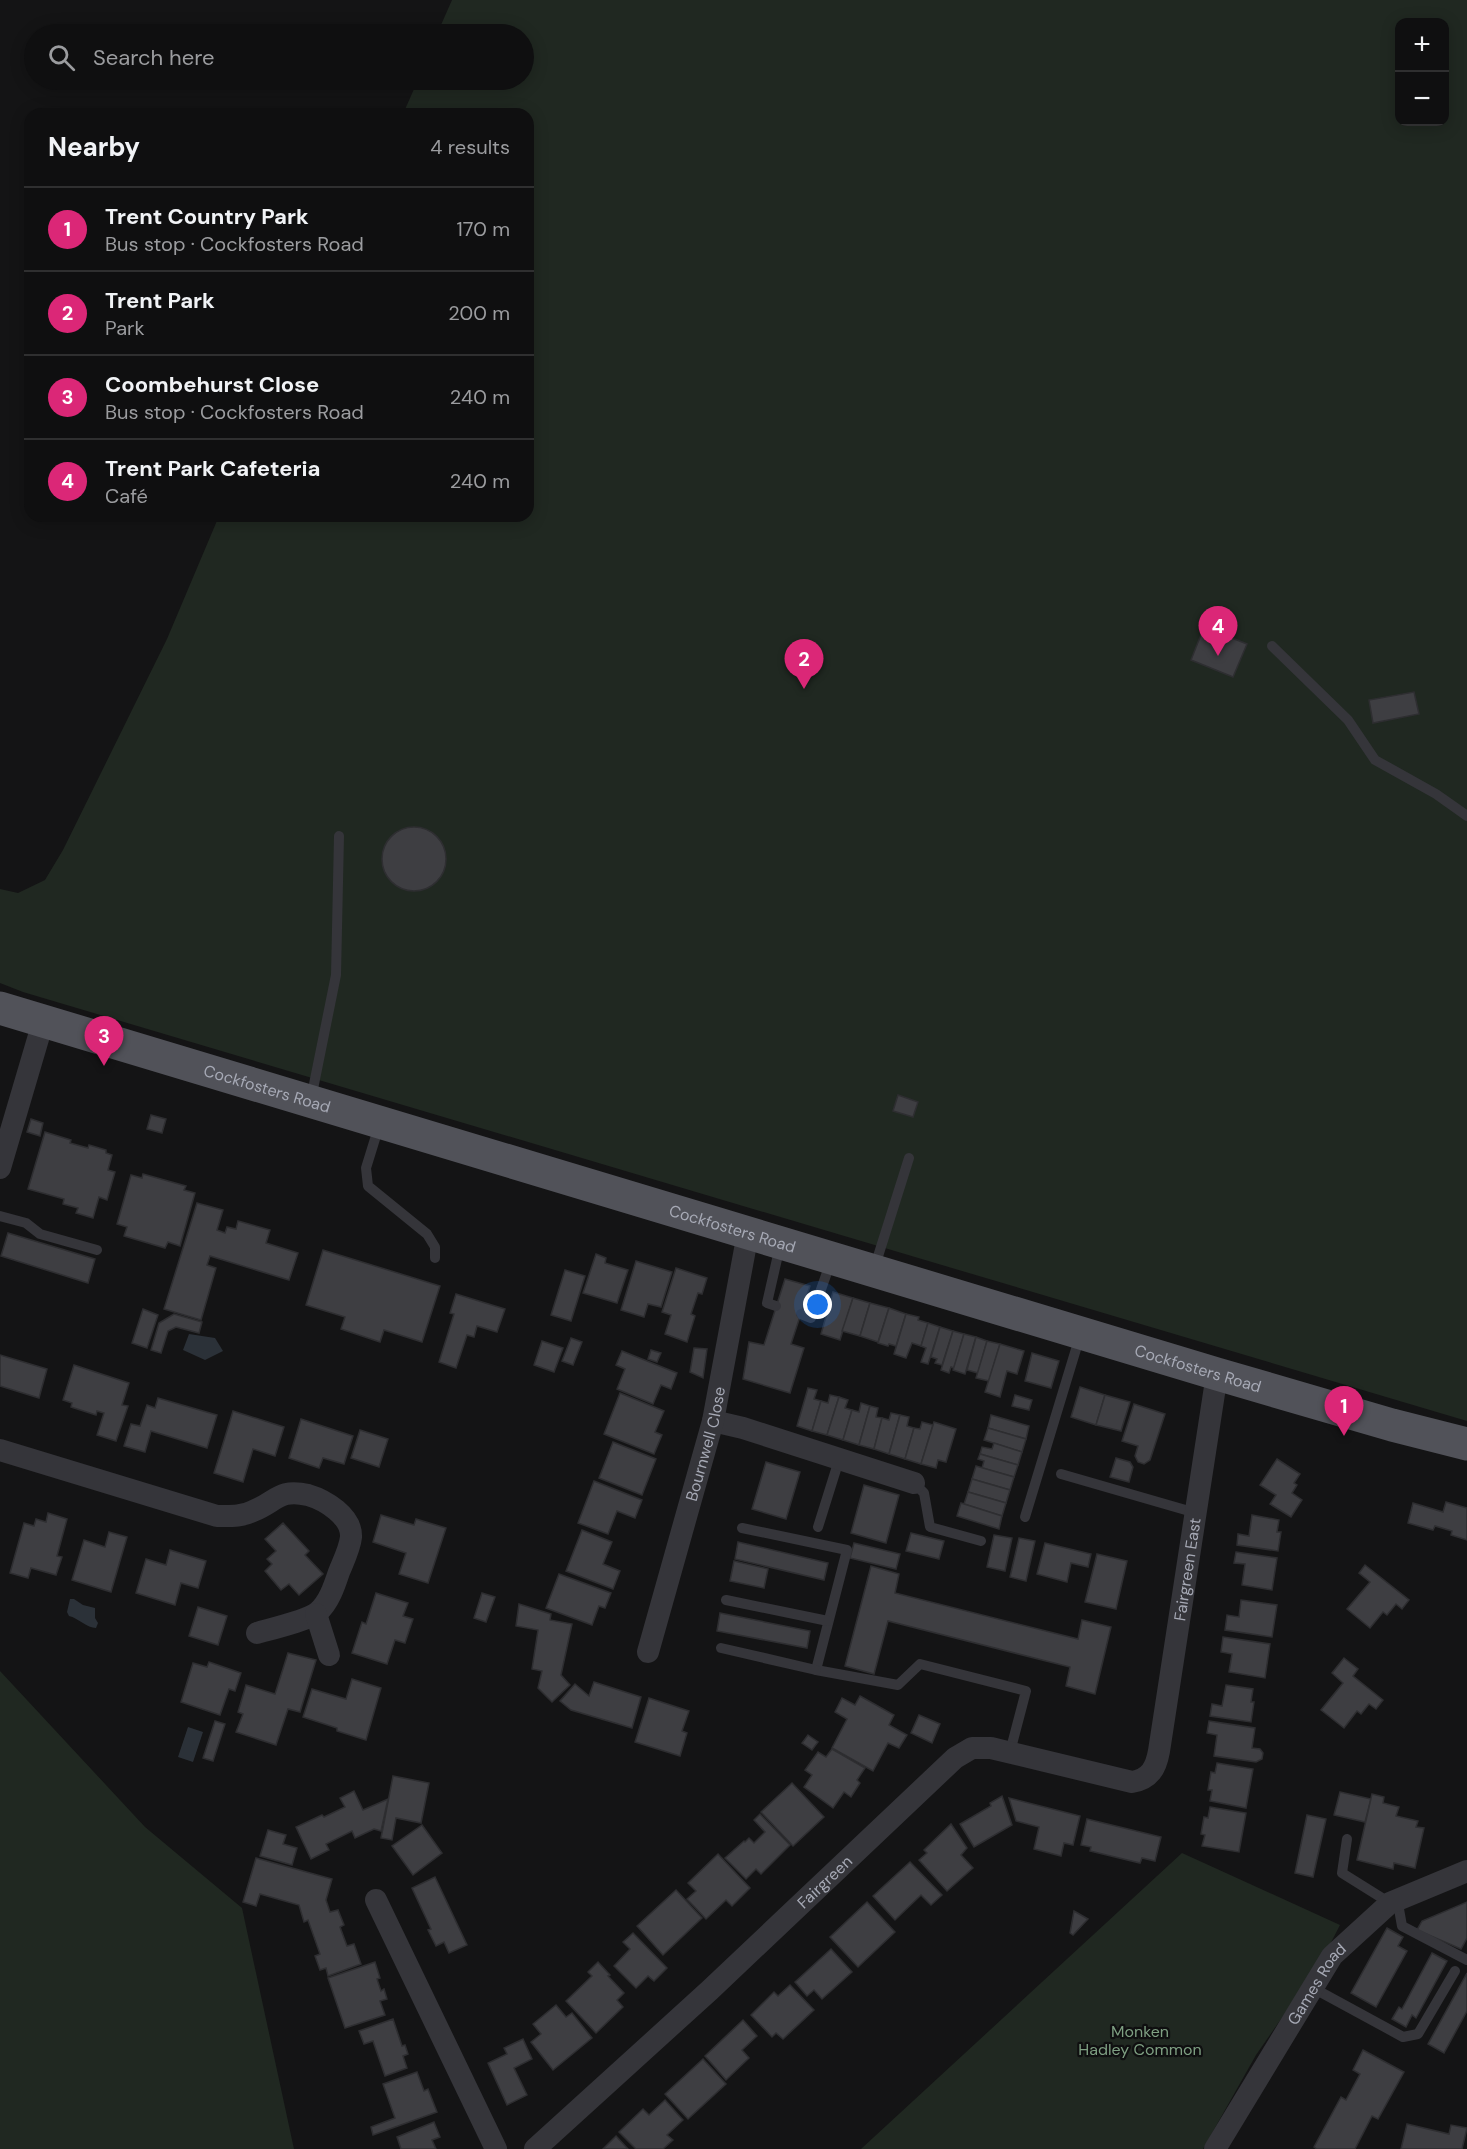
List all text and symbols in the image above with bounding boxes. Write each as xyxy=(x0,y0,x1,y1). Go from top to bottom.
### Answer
map controls xyxy=(1395,18,1449,126)
button: + xyxy=(1395,18,1449,72)
search box xyxy=(24,24,534,90)
icon: search xyxy=(45,41,78,74)
text: Search here xyxy=(93,43,214,72)
button: − xyxy=(1395,72,1449,126)
text: Nearby xyxy=(48,130,140,164)
text: 4 results xyxy=(430,134,510,160)
text: Trent Country Park xyxy=(105,202,309,231)
text: 1 xyxy=(64,216,71,242)
text: 170 m xyxy=(457,216,510,242)
text: Bus stop · Cockfosters Road xyxy=(105,231,364,257)
text: Trent Park xyxy=(105,286,215,315)
text: 2 xyxy=(62,300,73,326)
text: 200 m xyxy=(448,300,510,326)
text: Park xyxy=(105,315,145,341)
text: Coombehurst Close xyxy=(105,370,319,399)
text: 3 xyxy=(61,384,74,410)
text: 240 m xyxy=(450,384,510,410)
text: Bus stop · Cockfosters Road xyxy=(105,399,364,425)
text: Trent Park Cafeteria xyxy=(105,454,320,483)
text: 4 xyxy=(61,468,74,494)
text: 240 m xyxy=(450,468,510,494)
text: Café xyxy=(105,483,148,509)
pin: 4 xyxy=(1198,606,1238,656)
pin: 2 xyxy=(784,640,824,689)
pin: 3 xyxy=(84,1016,124,1066)
street label: Cockfosters Road xyxy=(201,1059,333,1117)
street label: Cockfosters Road xyxy=(667,1199,798,1257)
your location xyxy=(803,1290,832,1319)
street label: Cockfosters Road xyxy=(1132,1339,1264,1397)
street label: Bournwell Close xyxy=(680,1385,730,1504)
pin: 1 xyxy=(1324,1386,1364,1436)
street label: Fairgreen East xyxy=(1169,1516,1205,1622)
street label: Fairgreen xyxy=(792,1851,856,1913)
street label: Games Road xyxy=(1282,1938,1350,2029)
park label: Monken Hadley Common xyxy=(1078,2021,1202,2060)

